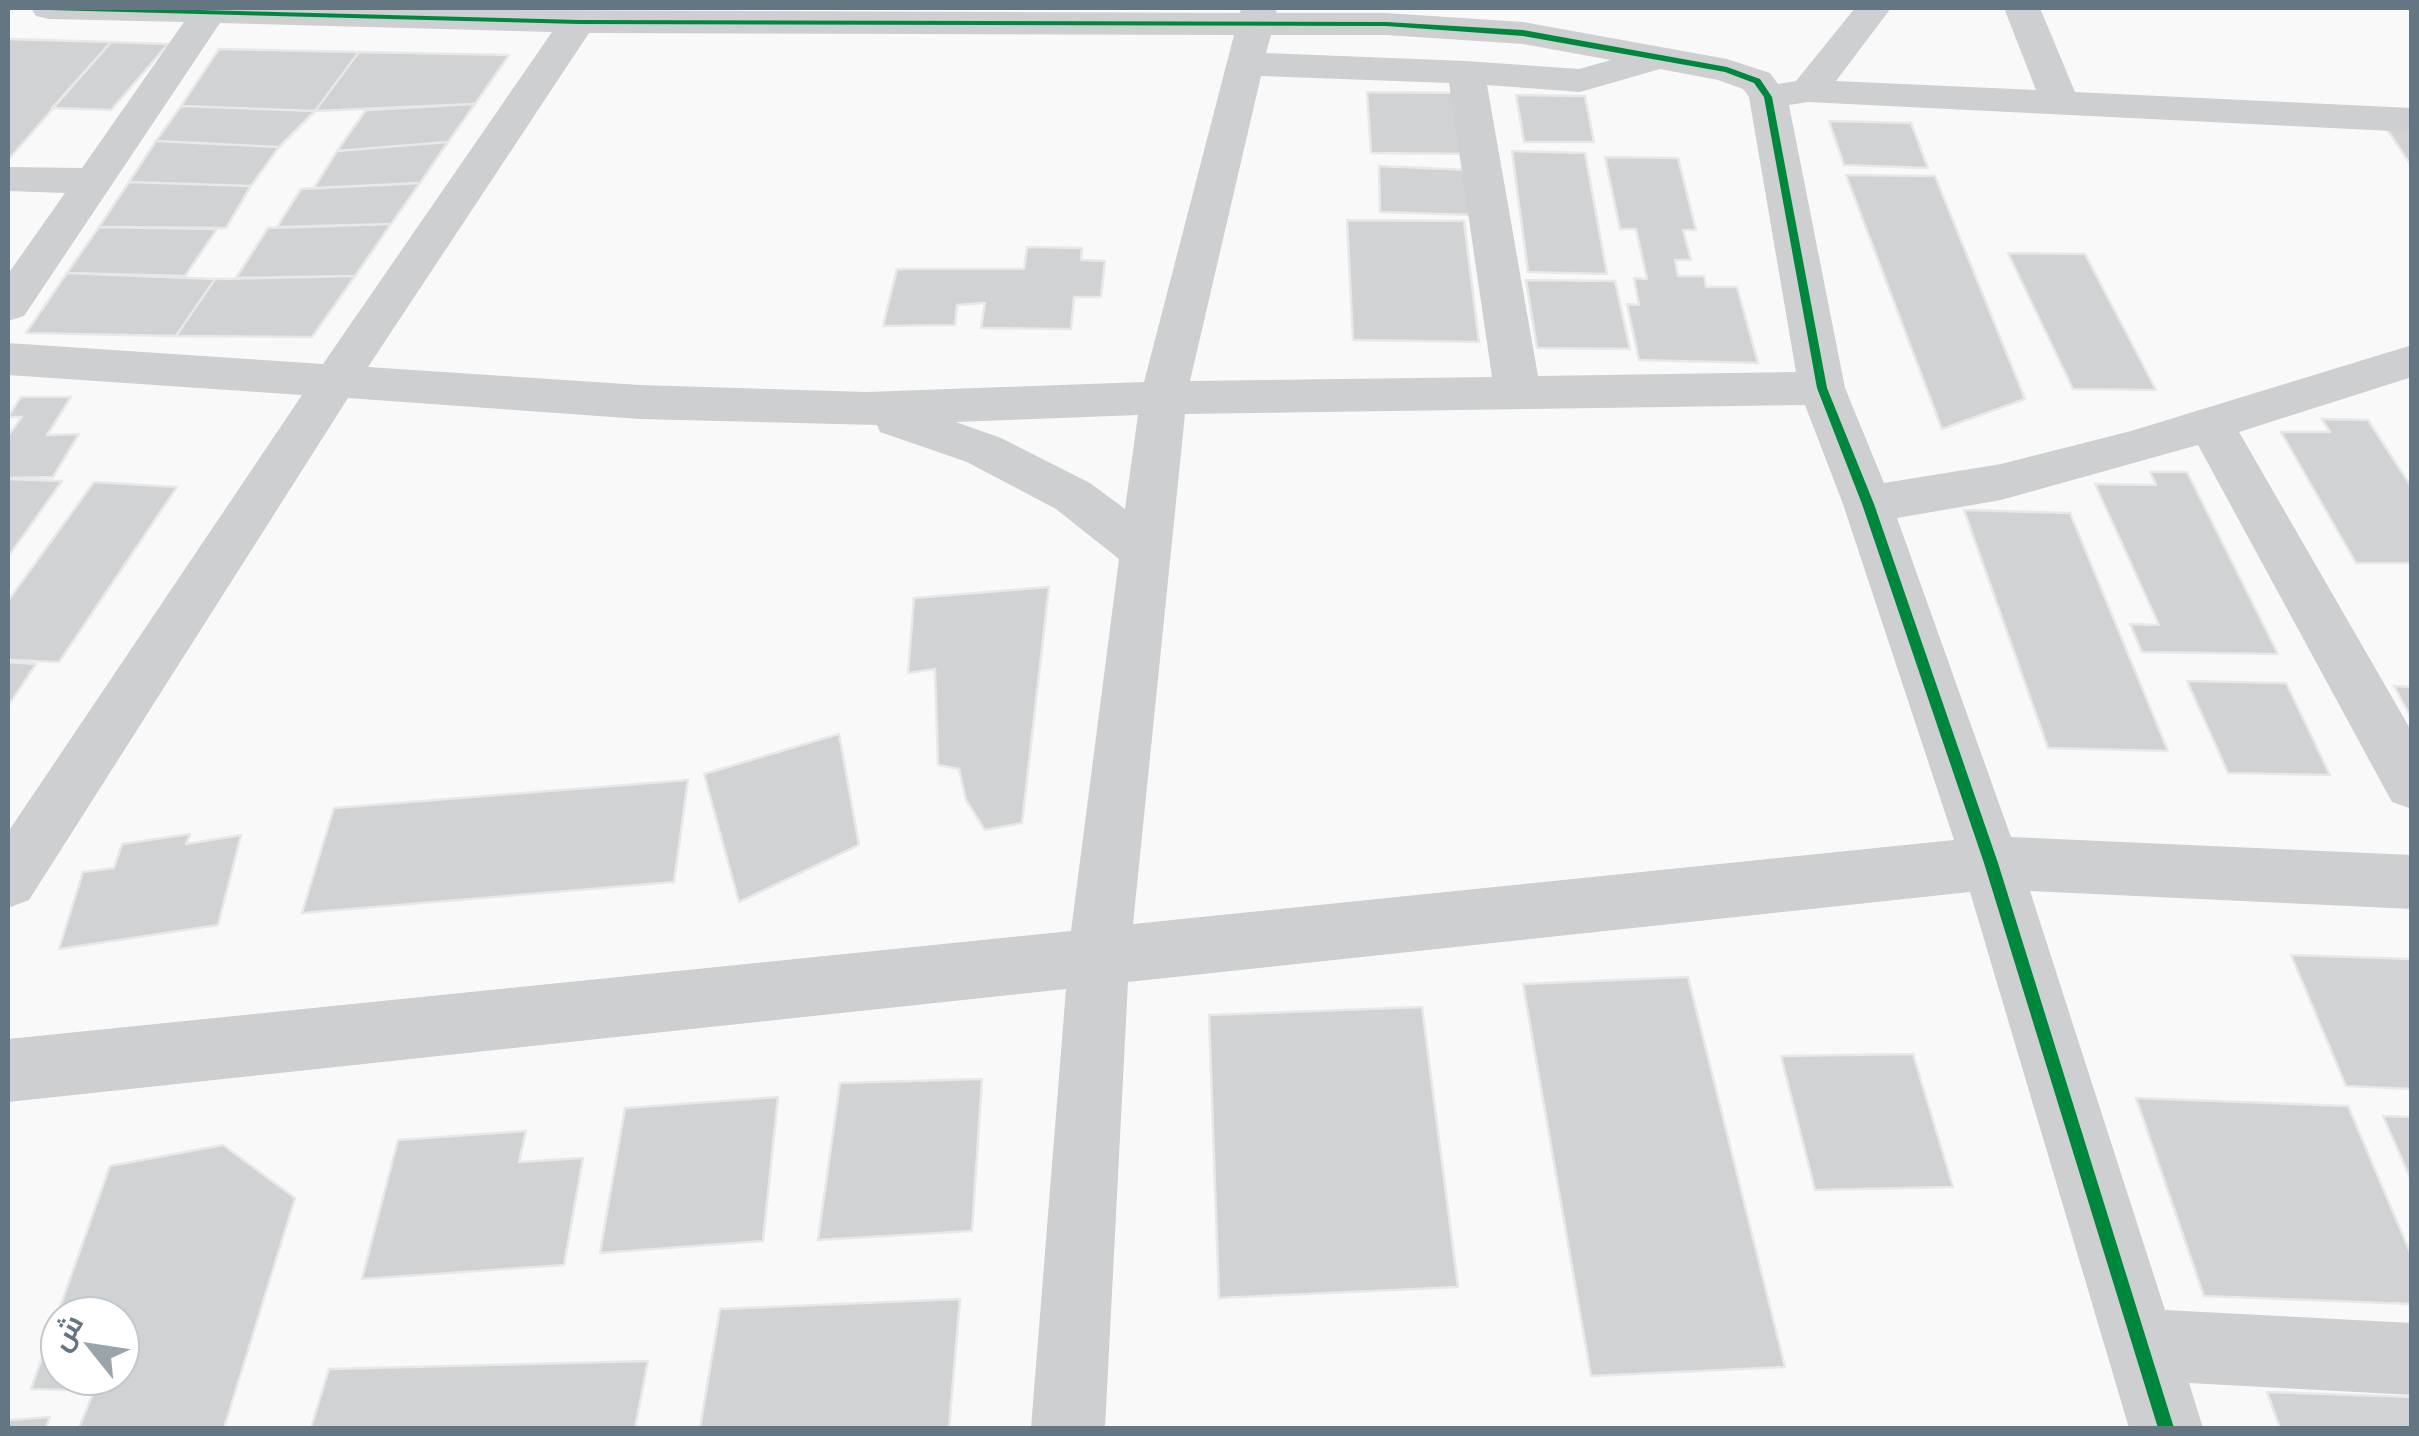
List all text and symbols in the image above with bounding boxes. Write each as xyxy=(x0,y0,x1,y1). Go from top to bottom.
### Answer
north arrow xyxy=(40,1296,140,1396)
text: ش xyxy=(40,1307,91,1357)

